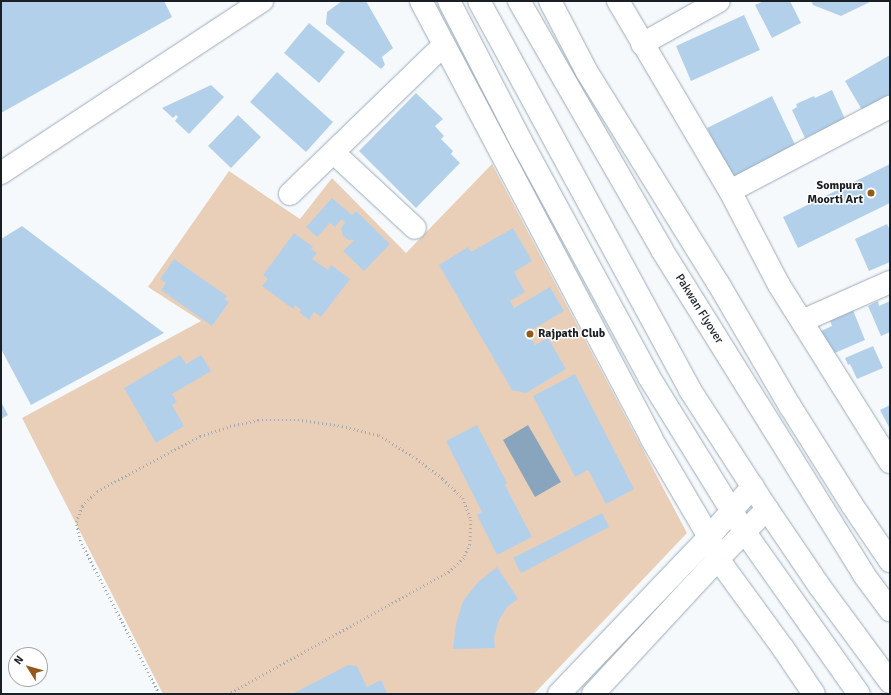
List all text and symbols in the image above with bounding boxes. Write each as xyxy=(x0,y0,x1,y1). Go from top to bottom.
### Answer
place label: Sompura Moorti Art xyxy=(807,179,863,207)
marker: Sompura Moorti Art xyxy=(866,188,876,198)
street label: Pakwan Flyover xyxy=(672,272,726,346)
place label: Rajpath Club xyxy=(538,327,605,341)
marker: Rajpath Club xyxy=(525,329,535,339)
north arrow xyxy=(8,647,48,687)
text: N xyxy=(11,653,26,667)

